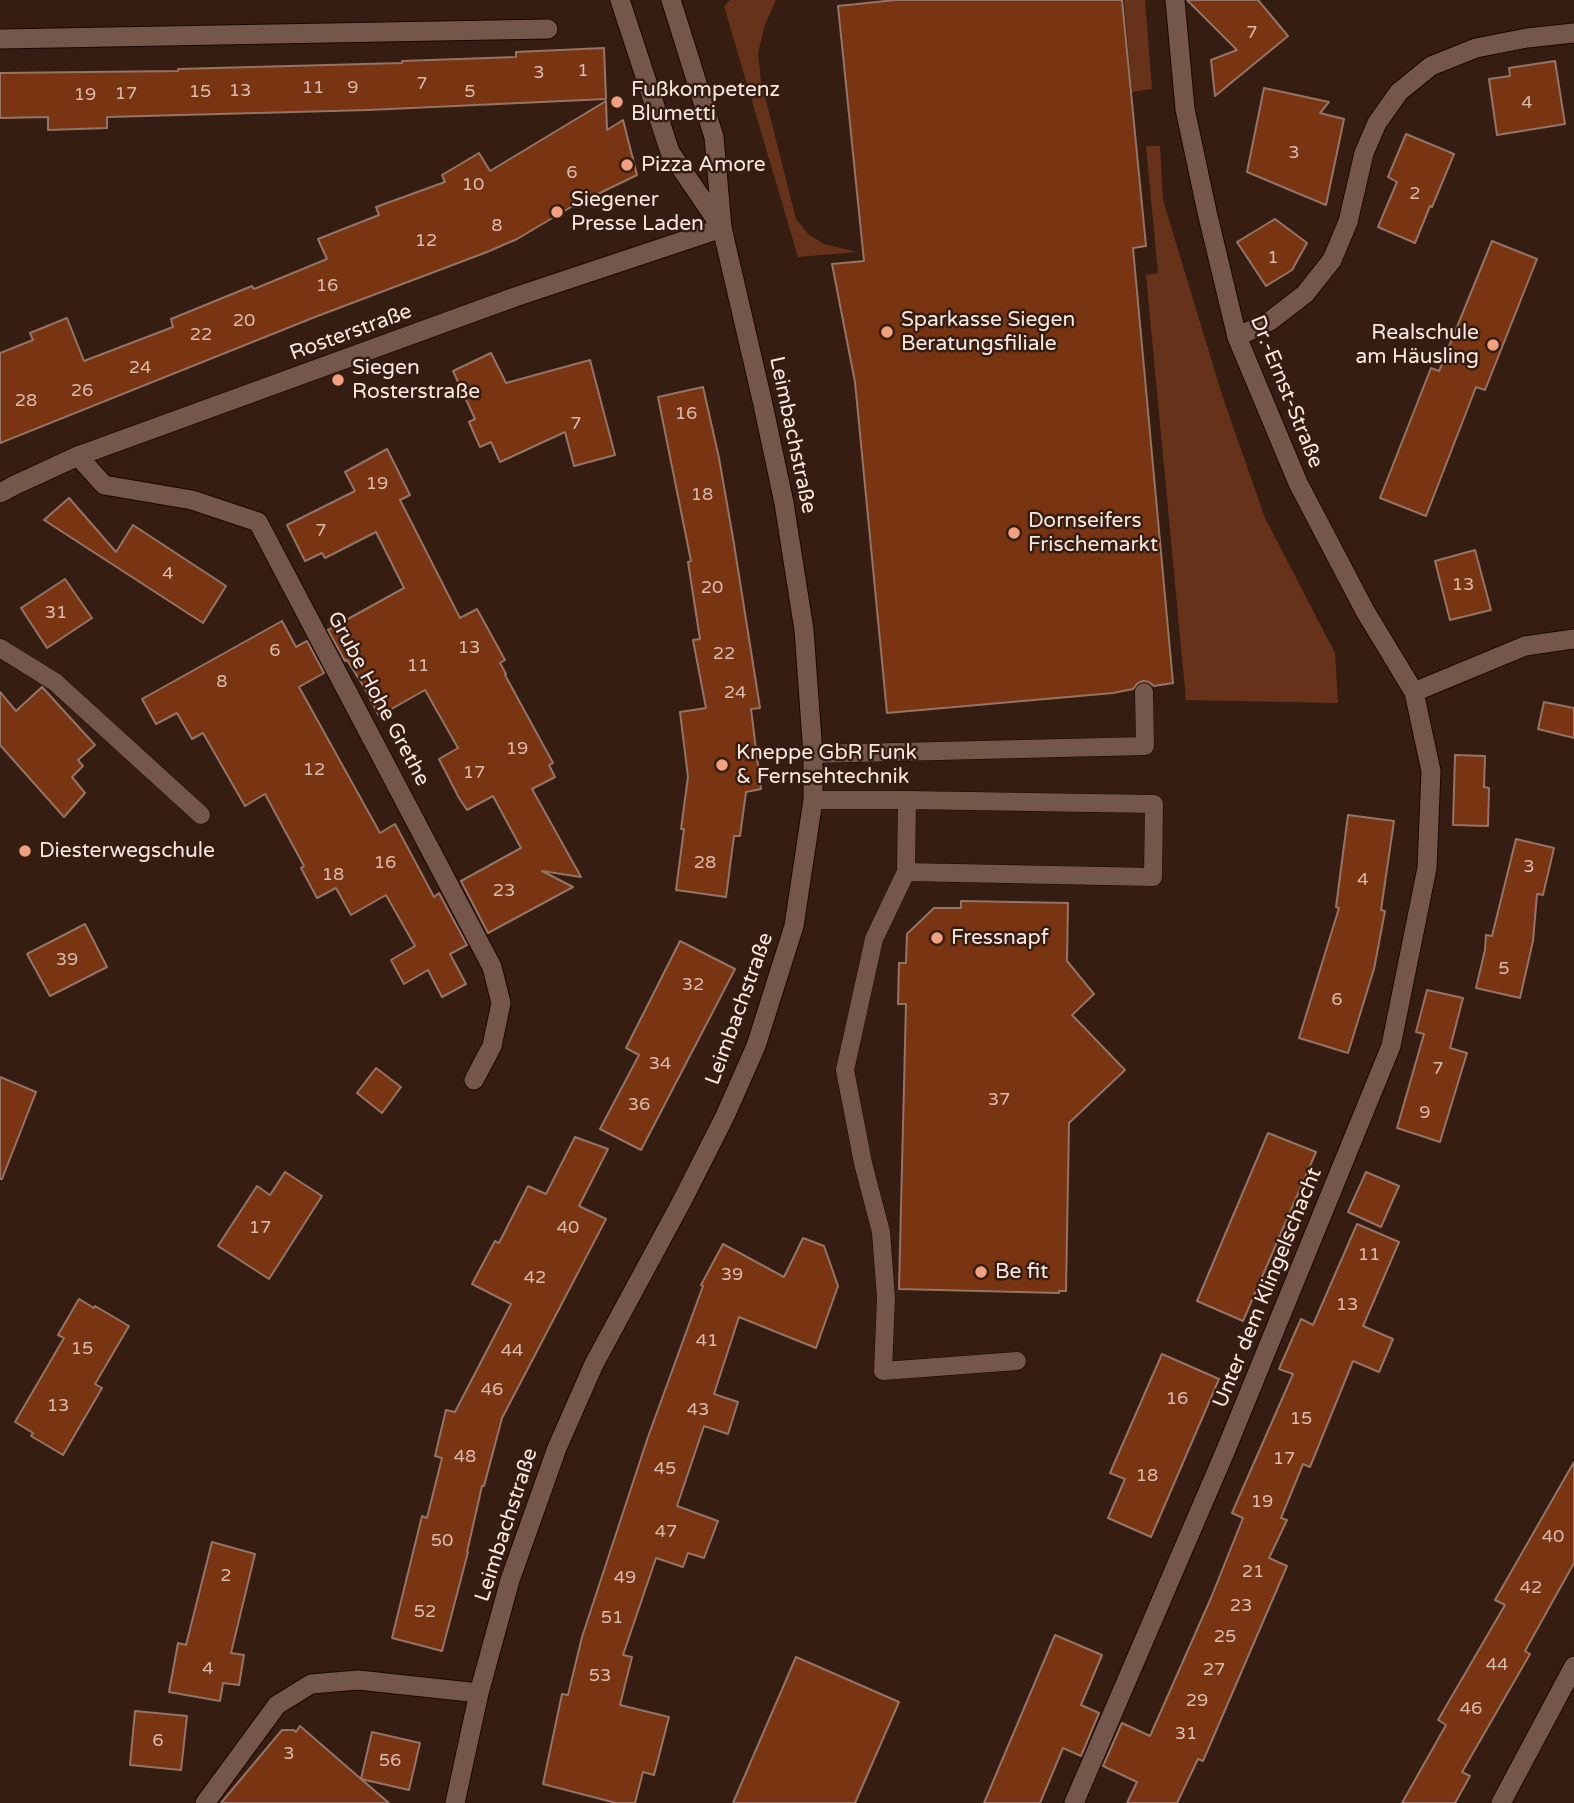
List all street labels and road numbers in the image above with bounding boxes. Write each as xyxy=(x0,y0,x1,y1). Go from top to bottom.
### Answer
street label: Rosterstraße xyxy=(287,299,415,367)
street label: Dr.-Ernst-Straße xyxy=(1244,312,1328,472)
street label: Leimbachstraße xyxy=(763,354,821,516)
street label: Grube Hohe Grethe xyxy=(321,607,435,791)
street label: Leimbachstraße xyxy=(701,929,779,1089)
street label: Unter dem Klingelschacht xyxy=(1208,1164,1328,1412)
street label: Leimbachstraße xyxy=(470,1445,544,1605)

